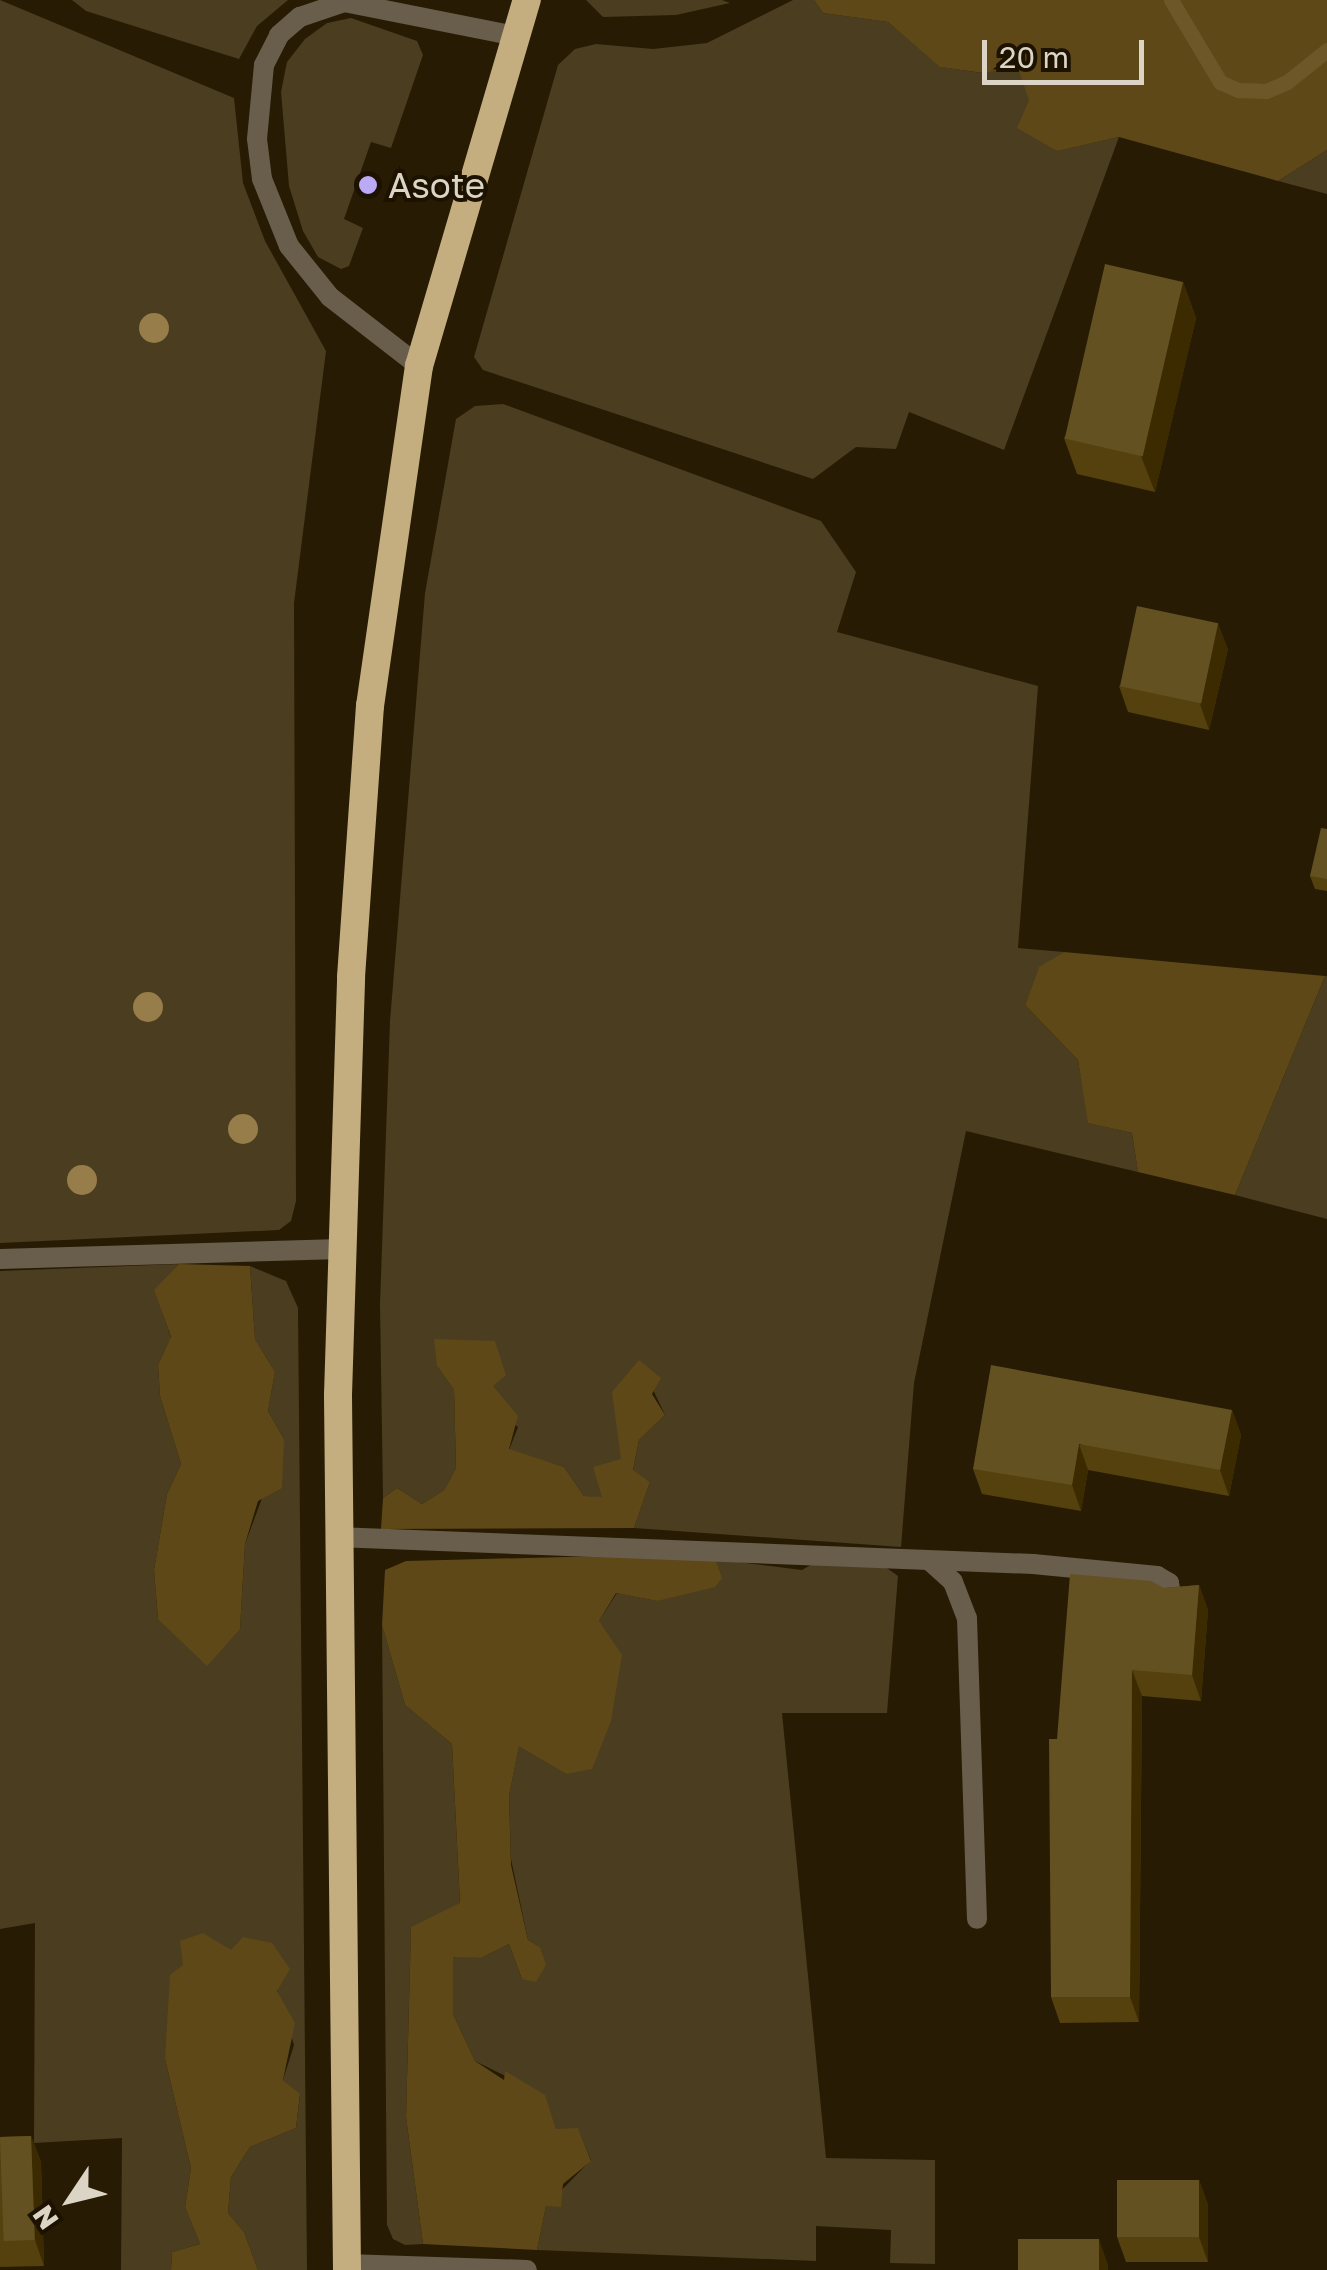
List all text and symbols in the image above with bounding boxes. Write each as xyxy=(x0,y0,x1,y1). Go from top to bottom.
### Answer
scale bar xyxy=(987,20,1150,82)
text: 20 m xyxy=(999,39,1069,75)
place label: Asote xyxy=(388,164,485,206)
marker: Asote xyxy=(357,174,379,196)
north arrow xyxy=(20,2150,120,2250)
text: N xyxy=(25,2199,65,2236)

